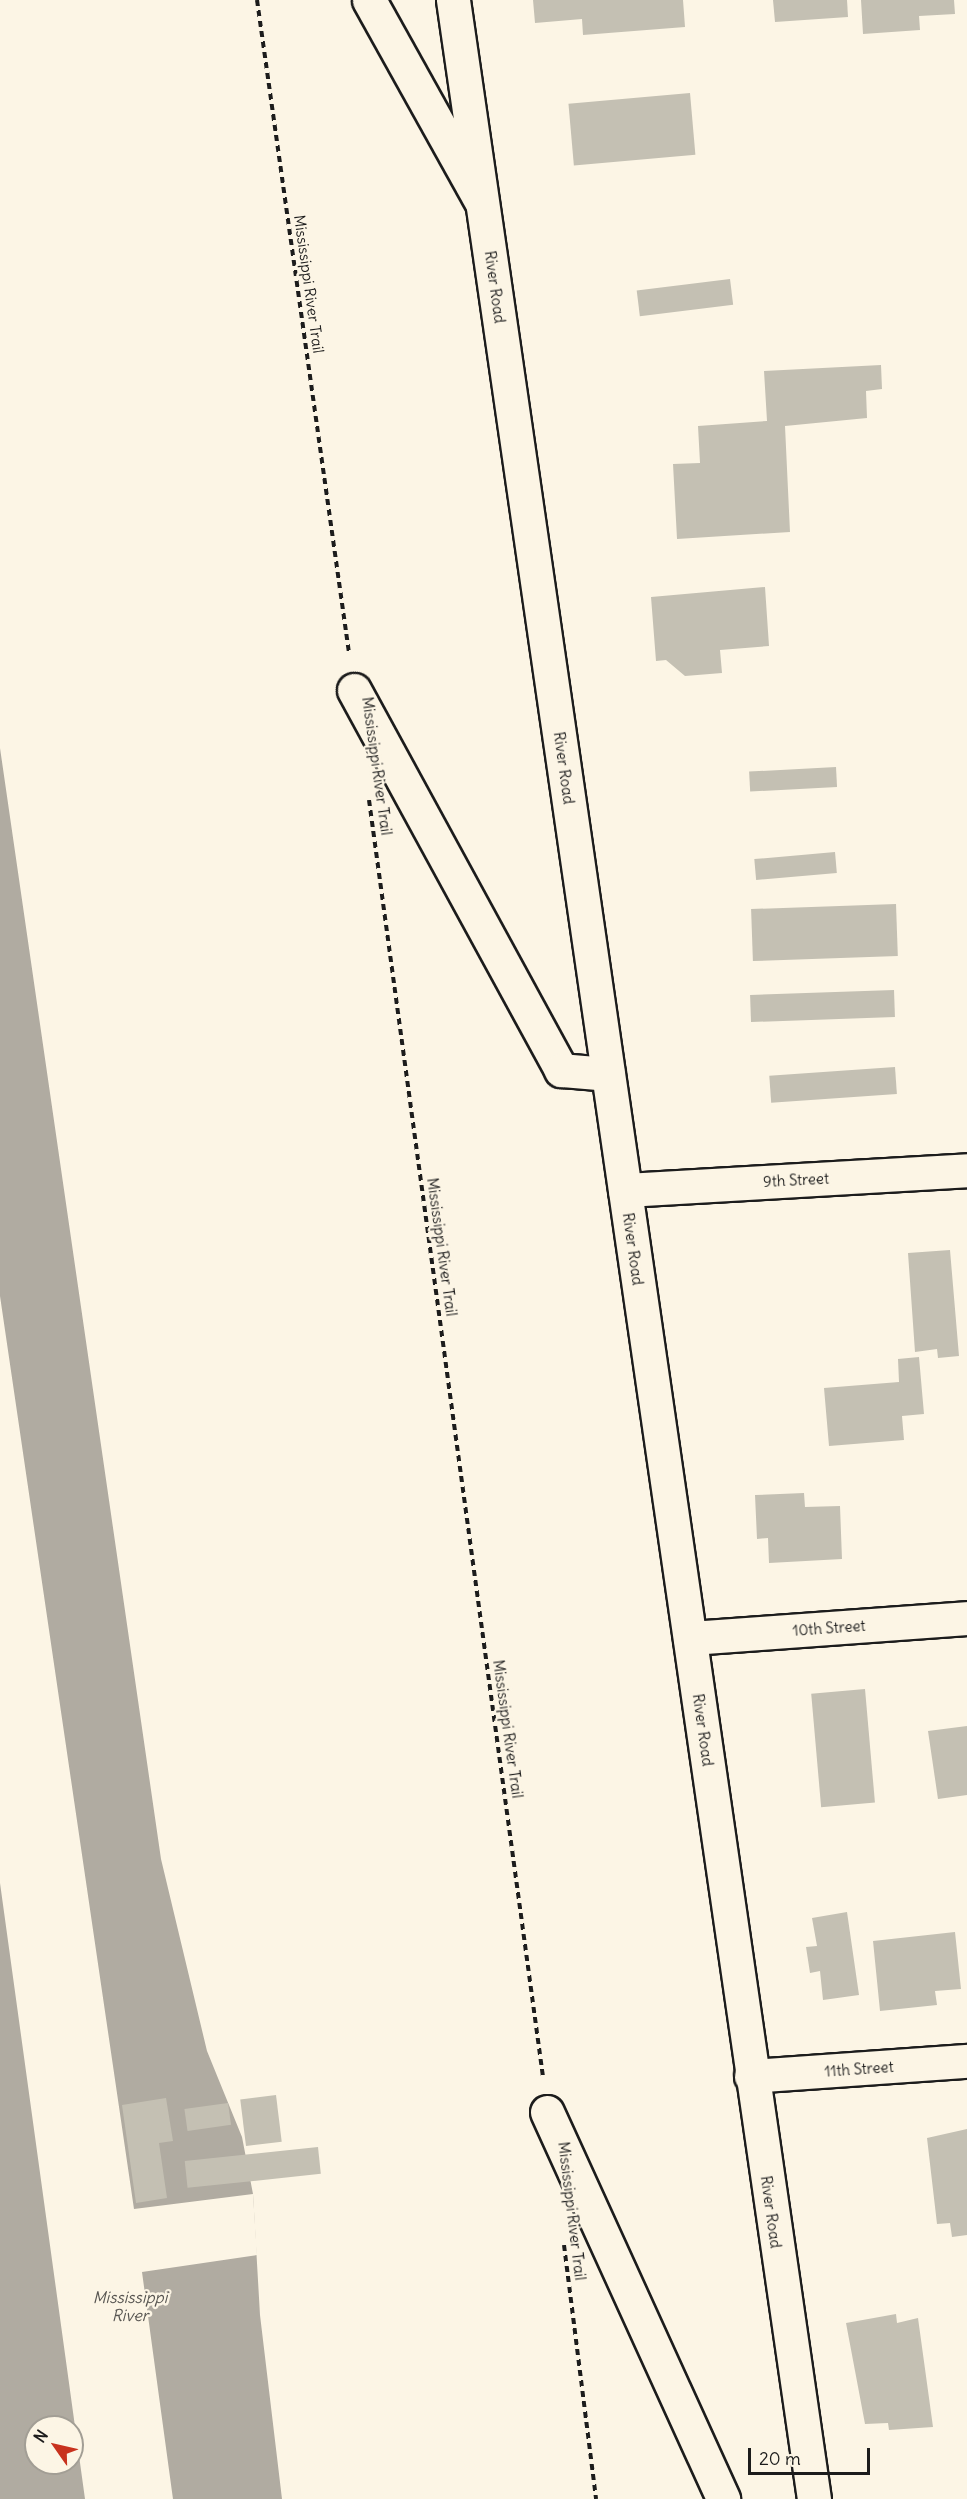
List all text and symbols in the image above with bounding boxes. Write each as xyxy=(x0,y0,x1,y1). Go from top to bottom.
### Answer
street label: Mississippi River Trail xyxy=(290,214,328,354)
street label: River Road xyxy=(481,250,509,324)
street label: Mississippi River Trail xyxy=(358,696,396,836)
street label: River Road xyxy=(550,731,578,805)
street label: 9th Street xyxy=(763,1169,829,1191)
street label: Mississippi River Trail xyxy=(423,1177,461,1317)
street label: River Road xyxy=(619,1212,647,1286)
street label: 10th Street xyxy=(792,1616,866,1640)
street label: Mississippi River Trail xyxy=(489,1659,527,1799)
street label: River Road xyxy=(689,1693,717,1767)
street label: 11th Street xyxy=(824,2058,894,2080)
street label: Mississippi River Trail xyxy=(555,2141,589,2281)
street label: River Road xyxy=(757,2175,785,2249)
water label: Mississippi River xyxy=(93,2287,167,2325)
north arrow xyxy=(24,2415,84,2475)
text: N xyxy=(29,2426,52,2446)
scale bar xyxy=(751,2436,872,2474)
text: 20 m xyxy=(759,2447,801,2470)

